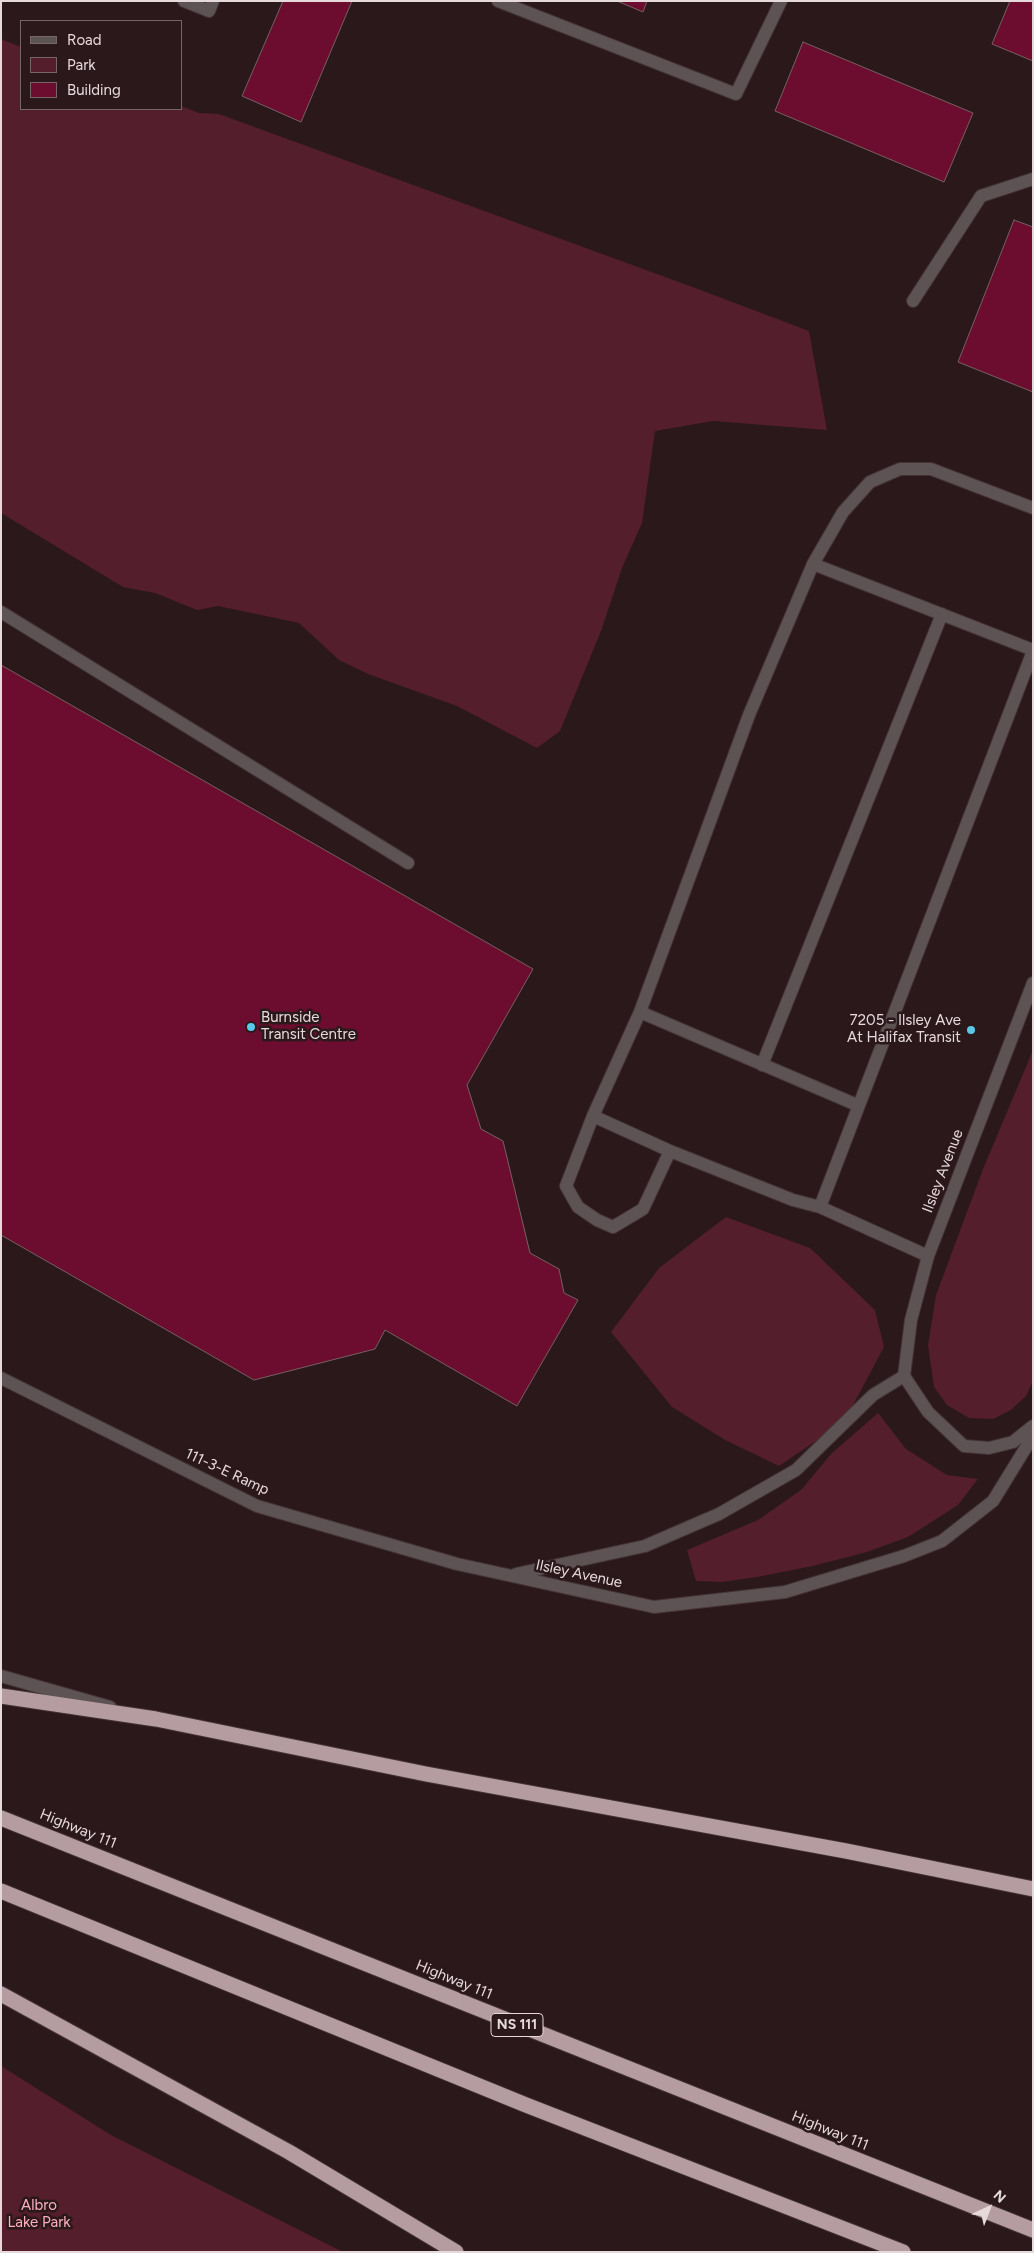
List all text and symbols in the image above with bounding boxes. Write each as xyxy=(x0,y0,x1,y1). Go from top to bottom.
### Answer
legend xyxy=(20,20,182,110)
text: Road xyxy=(67,31,102,49)
text: Park xyxy=(67,56,96,74)
text: Building xyxy=(67,81,121,99)
place label: Burnside Transit Centre xyxy=(261,1009,356,1044)
place label: 7205 - Ilsley Ave At Halifax Transit xyxy=(847,1012,961,1047)
marker: Burnside Transit Centre xyxy=(245,1021,257,1033)
marker: 7205 - Ilsley Ave At Halifax Transit xyxy=(965,1024,977,1036)
street label: Ilsley Avenue xyxy=(919,1127,967,1215)
street label: 111-3-E Ramp xyxy=(182,1445,272,1499)
street label: Ilsley Avenue xyxy=(534,1556,624,1592)
street label: Highway 111 xyxy=(37,1805,119,1853)
street label: Highway 111 xyxy=(413,1956,495,2004)
road number: NS 111 xyxy=(491,2014,543,2036)
street label: Highway 111 xyxy=(789,2107,871,2155)
north arrow xyxy=(964,2183,1014,2233)
text: N xyxy=(990,2187,1009,2207)
park label: Albro Lake Park xyxy=(8,2197,70,2232)

